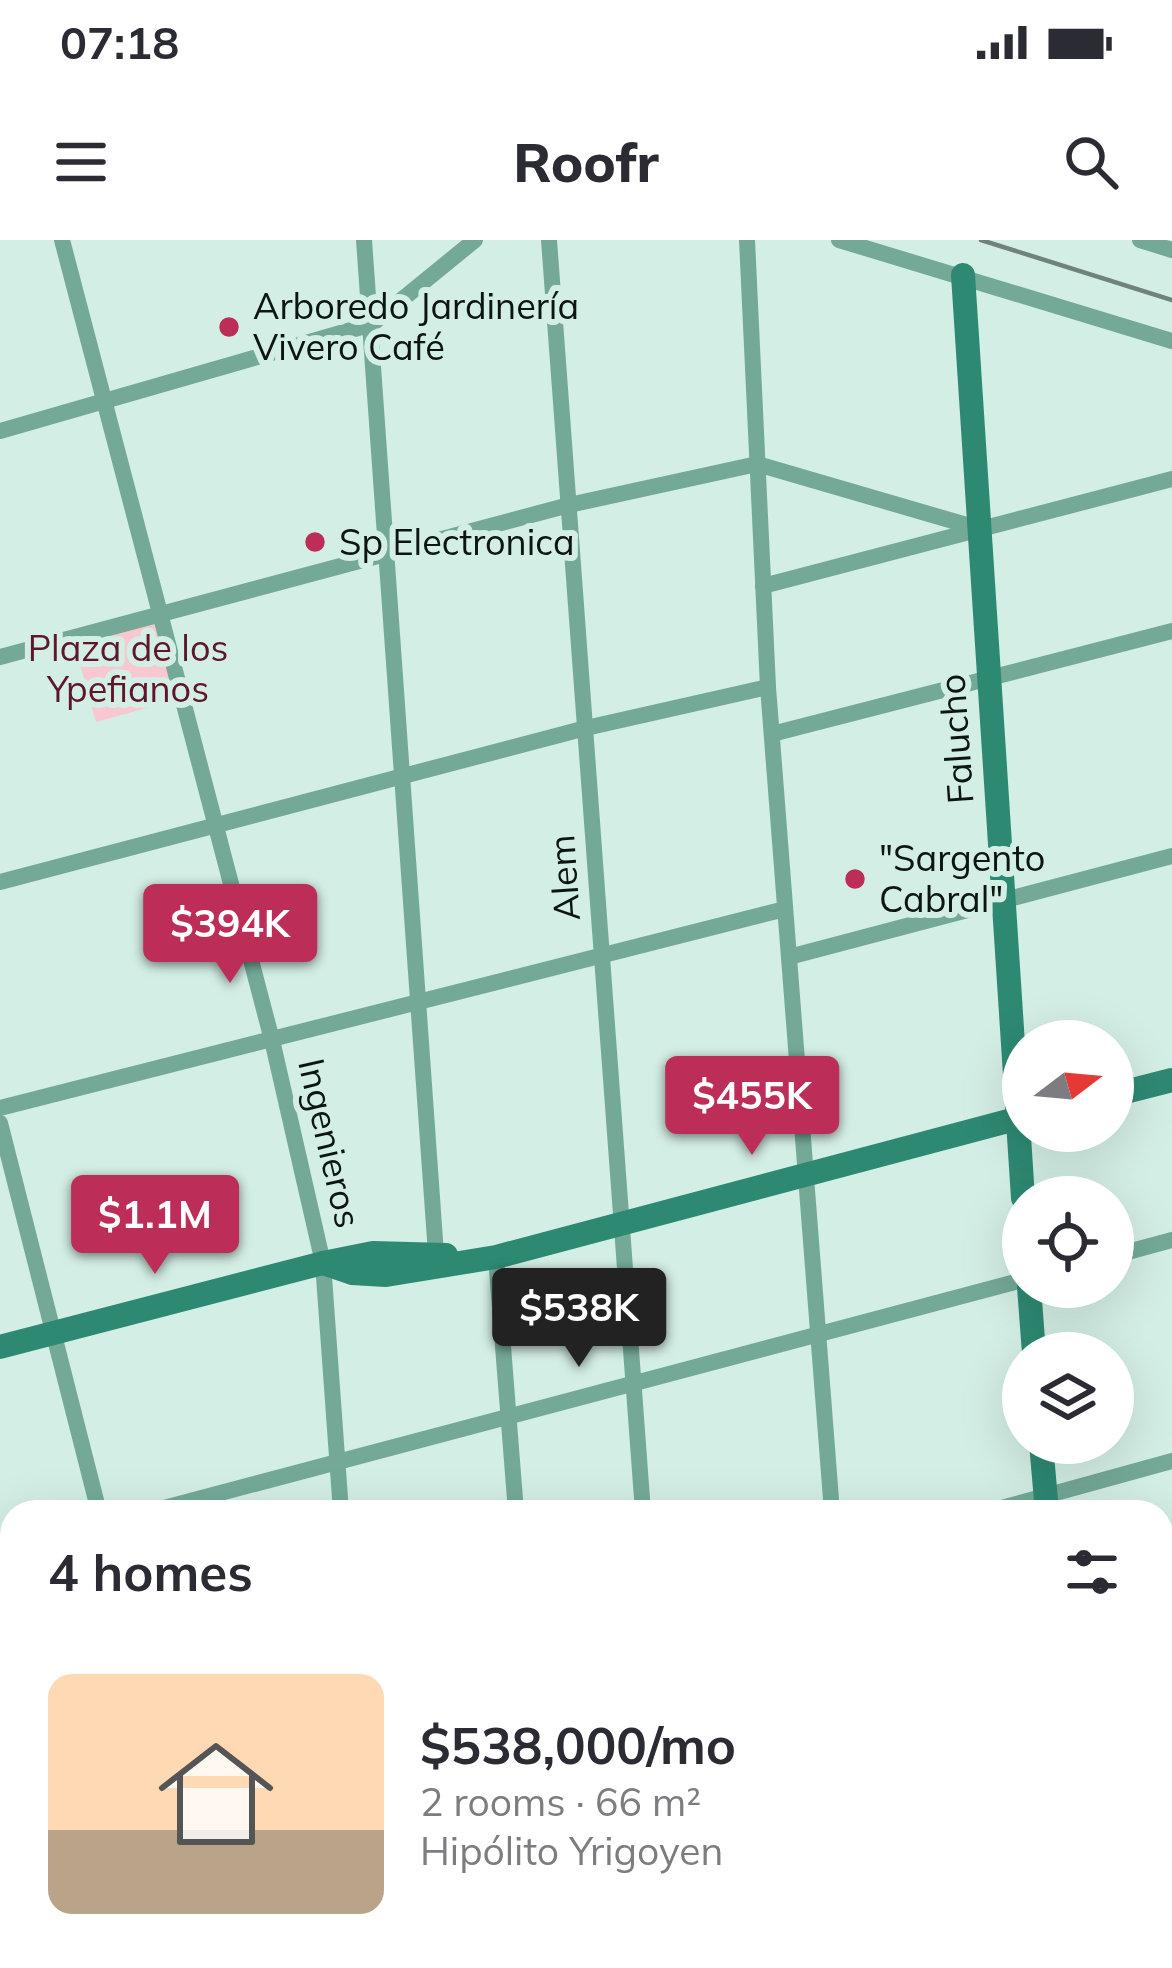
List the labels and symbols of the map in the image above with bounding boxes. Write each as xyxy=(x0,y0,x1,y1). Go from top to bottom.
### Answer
place label: Arboredo Jardinería Vivero Café xyxy=(253,283,579,369)
marker: Arboredo Jardinería Vivero Café xyxy=(216,314,242,340)
place label: Sp Electronica xyxy=(339,519,575,564)
marker: Sp Electronica xyxy=(302,529,328,555)
park label: Plaza de los Ypefianos xyxy=(28,625,228,711)
street label: Falucho xyxy=(929,673,982,805)
street label: Alem xyxy=(538,833,589,923)
place label: "Sargento Cabral" xyxy=(879,835,1045,921)
marker: "Sargento Cabral" xyxy=(842,866,868,892)
pin: $394K xyxy=(146,884,314,986)
north arrow xyxy=(1002,1020,1134,1152)
street label: Ingenieros xyxy=(289,1054,372,1232)
pin: $455K xyxy=(668,1056,836,1158)
pin: $1.1M xyxy=(71,1175,239,1277)
pin: $538K xyxy=(495,1268,663,1370)

